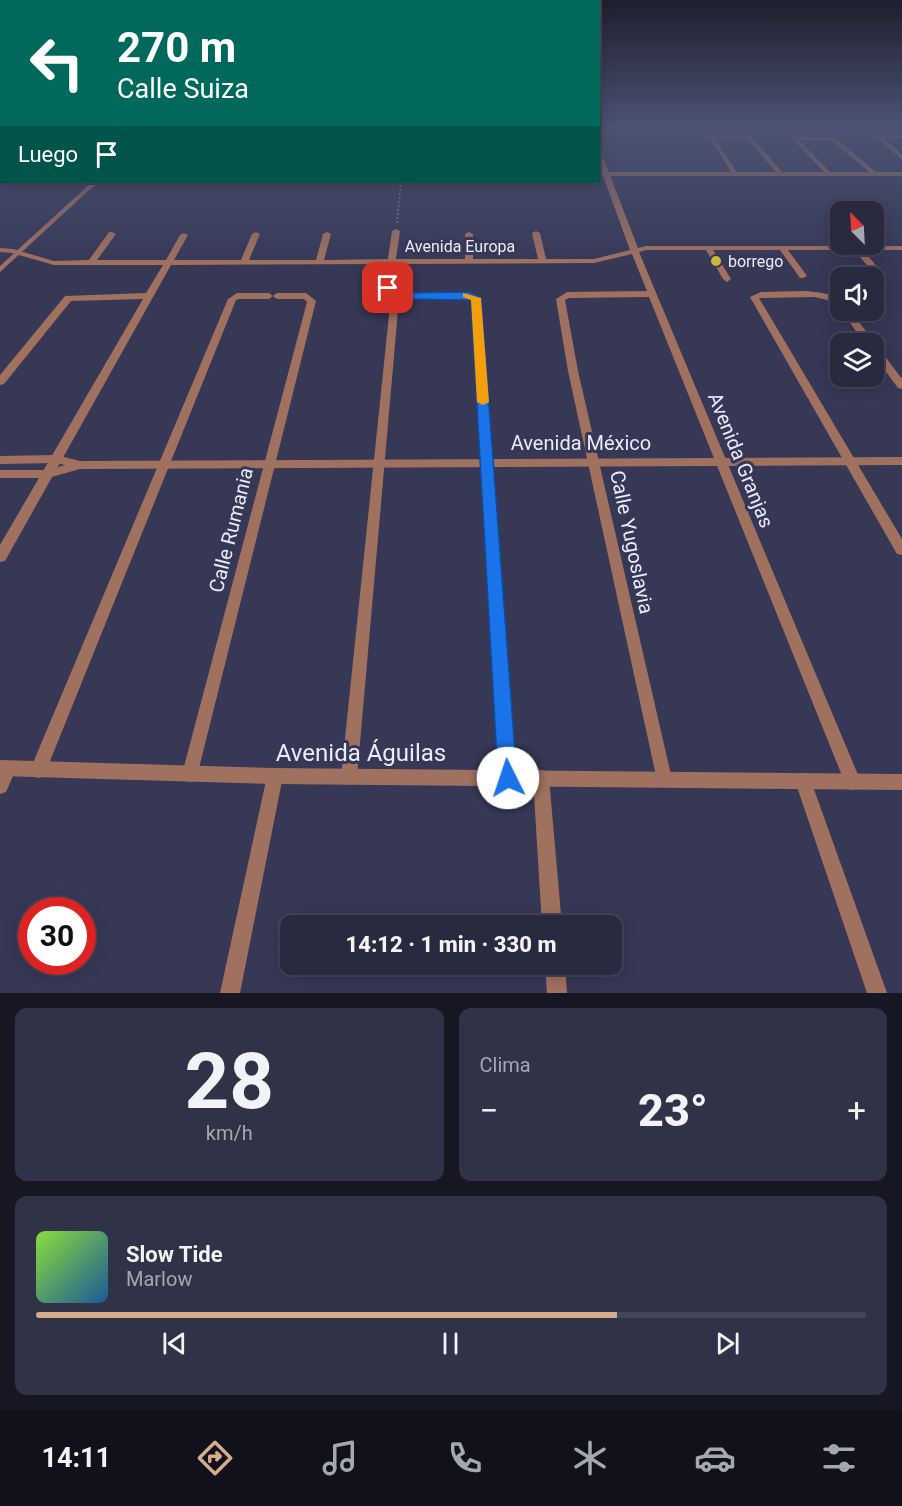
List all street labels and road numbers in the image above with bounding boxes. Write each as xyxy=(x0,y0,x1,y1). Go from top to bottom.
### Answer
street label: Avenida Europa xyxy=(405,237,515,256)
street label: Avenida Granjas xyxy=(703,389,779,531)
street label: Avenida México xyxy=(511,431,651,455)
street label: Calle Rumania xyxy=(204,465,258,595)
street label: Calle Yugoslavia xyxy=(605,468,659,616)
street label: Avenida Águilas xyxy=(276,739,446,767)

